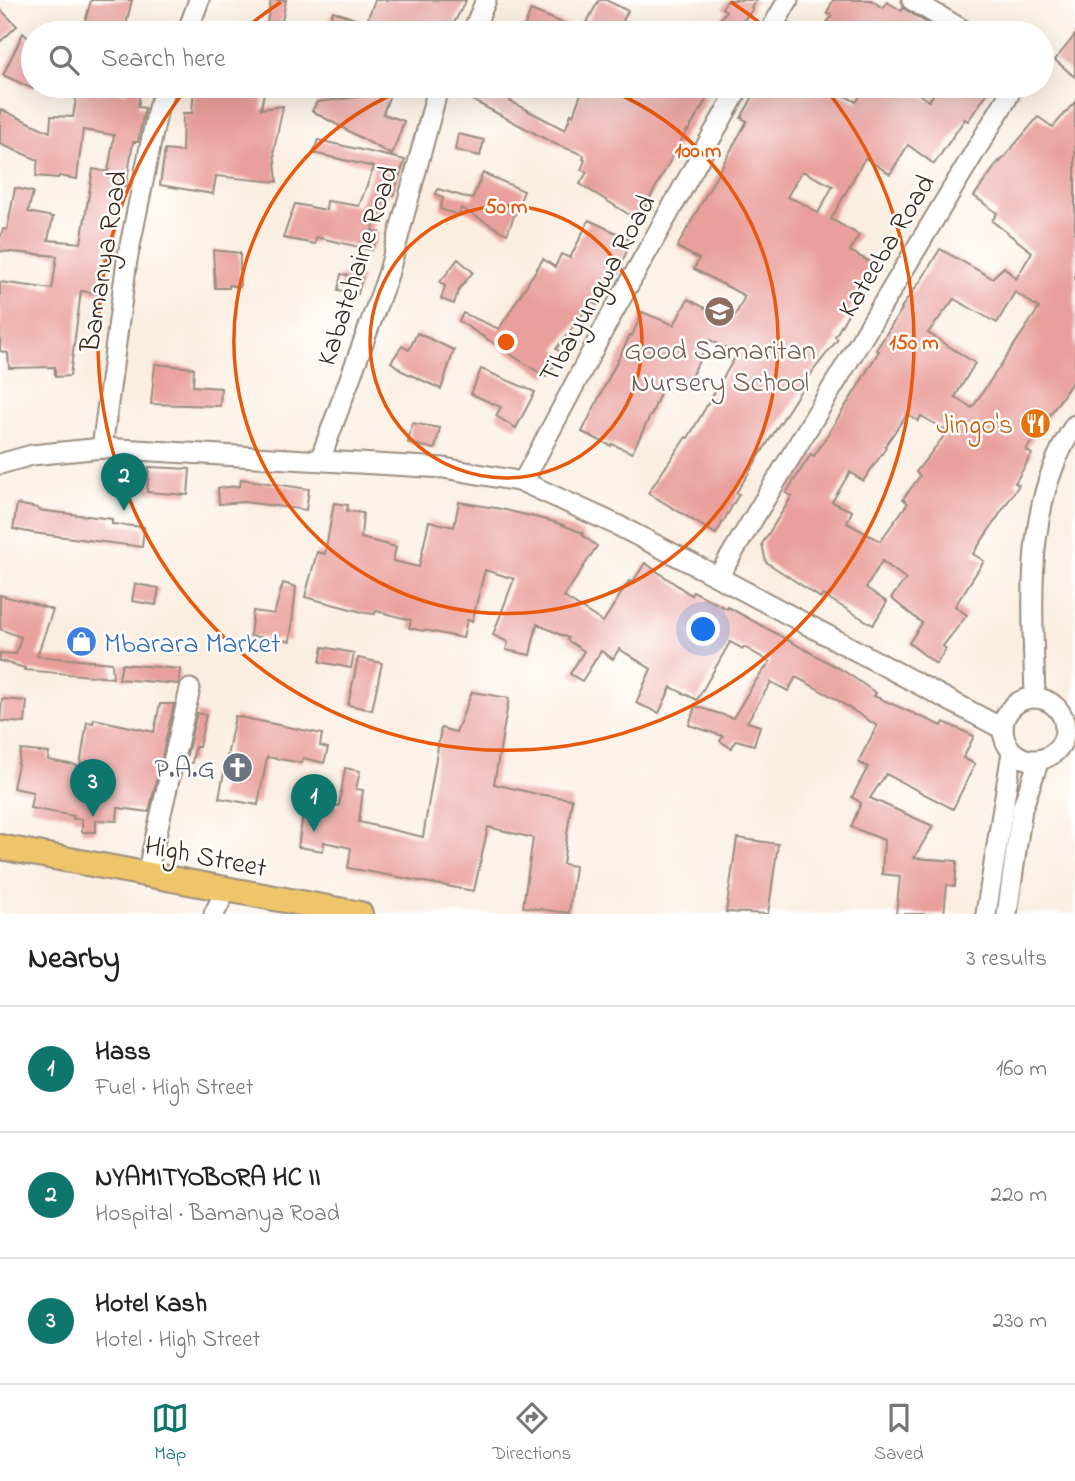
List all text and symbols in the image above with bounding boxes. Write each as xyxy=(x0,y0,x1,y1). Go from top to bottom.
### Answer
search box xyxy=(21,21,1054,98)
icon: search xyxy=(45,41,83,79)
text: Search here xyxy=(101,41,226,79)
text: 100 m xyxy=(675,137,721,167)
street label: Kabatehaine Road xyxy=(308,160,411,371)
street label: Kateeba Road xyxy=(829,167,947,326)
street label: Bamanya Road xyxy=(71,168,140,356)
street label: Tibayungwa Road xyxy=(530,188,668,392)
text: 50 m xyxy=(485,193,527,223)
school or university icon: Good Samaritan Nursery School xyxy=(703,295,737,329)
text: 150 m xyxy=(889,329,939,359)
centre of rings xyxy=(494,330,518,354)
place label: Good Samaritan Nursery School xyxy=(624,332,816,405)
place label: Jingo's xyxy=(936,406,1013,447)
restaurant icon: Jingo's xyxy=(1019,406,1053,440)
pin: 2 xyxy=(101,453,147,511)
your location xyxy=(686,612,720,646)
shop icon: Mbarara Market xyxy=(64,625,98,659)
place label: Mbarara Market xyxy=(104,625,281,666)
place label: P.A.G xyxy=(154,750,215,791)
church icon: P.A.G xyxy=(221,750,255,784)
pin: 3 xyxy=(70,759,116,817)
pin: 1 xyxy=(291,774,337,832)
street label: High Street xyxy=(141,827,270,890)
text: Nearby xyxy=(28,938,120,982)
text: 3 results xyxy=(966,943,1047,976)
text: Hass xyxy=(95,1034,151,1072)
text: 1 xyxy=(47,1053,55,1086)
text: 160 m xyxy=(996,1053,1047,1086)
text: Fuel · High Street xyxy=(95,1072,254,1105)
text: NYAMITYOBORA HC II xyxy=(95,1160,321,1198)
text: 2 xyxy=(45,1179,57,1212)
text: 220 m xyxy=(991,1179,1047,1212)
text: Hospital · Bamanya Road xyxy=(95,1198,340,1231)
text: Hotel Kash xyxy=(95,1286,207,1324)
text: 3 xyxy=(46,1305,56,1338)
text: 230 m xyxy=(993,1305,1047,1338)
text: Hotel · High Street xyxy=(95,1324,260,1357)
tab: Map xyxy=(151,1399,189,1468)
tab: Directions xyxy=(492,1399,571,1468)
tab: Saved xyxy=(874,1399,924,1468)

